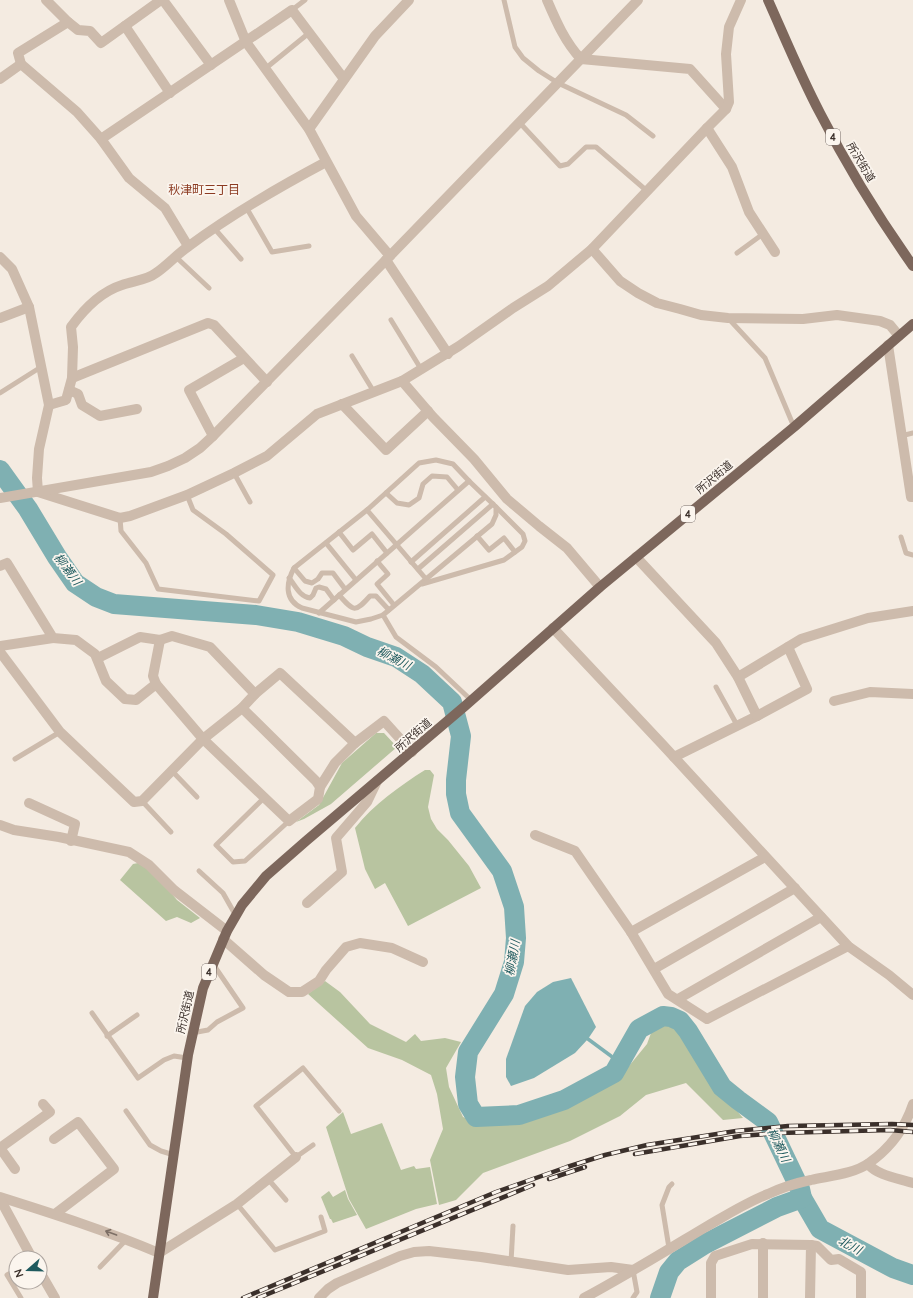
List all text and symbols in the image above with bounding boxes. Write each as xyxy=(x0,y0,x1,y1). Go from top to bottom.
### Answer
road number: 4 xyxy=(826,129,840,145)
street label: 所沢街道 xyxy=(844,140,878,184)
district label: 秋津町三丁目 xyxy=(168,182,240,197)
street label: 所沢街道 xyxy=(693,457,735,497)
road number: 4 xyxy=(681,506,695,522)
water label: 柳瀬川 xyxy=(51,550,86,589)
water label: 柳瀬川 xyxy=(375,643,415,674)
street label: 所沢街道 xyxy=(392,715,434,755)
water label: 柳瀬川 xyxy=(501,937,523,977)
road number: 4 xyxy=(202,964,216,980)
street label: 所沢街道 xyxy=(173,989,197,1035)
water label: 柳瀬川 xyxy=(764,1126,795,1166)
one-way arrow xyxy=(104,1229,117,1236)
water label: 北川 xyxy=(836,1233,866,1258)
north arrow xyxy=(8,1250,48,1290)
text: N xyxy=(11,1267,27,1280)

